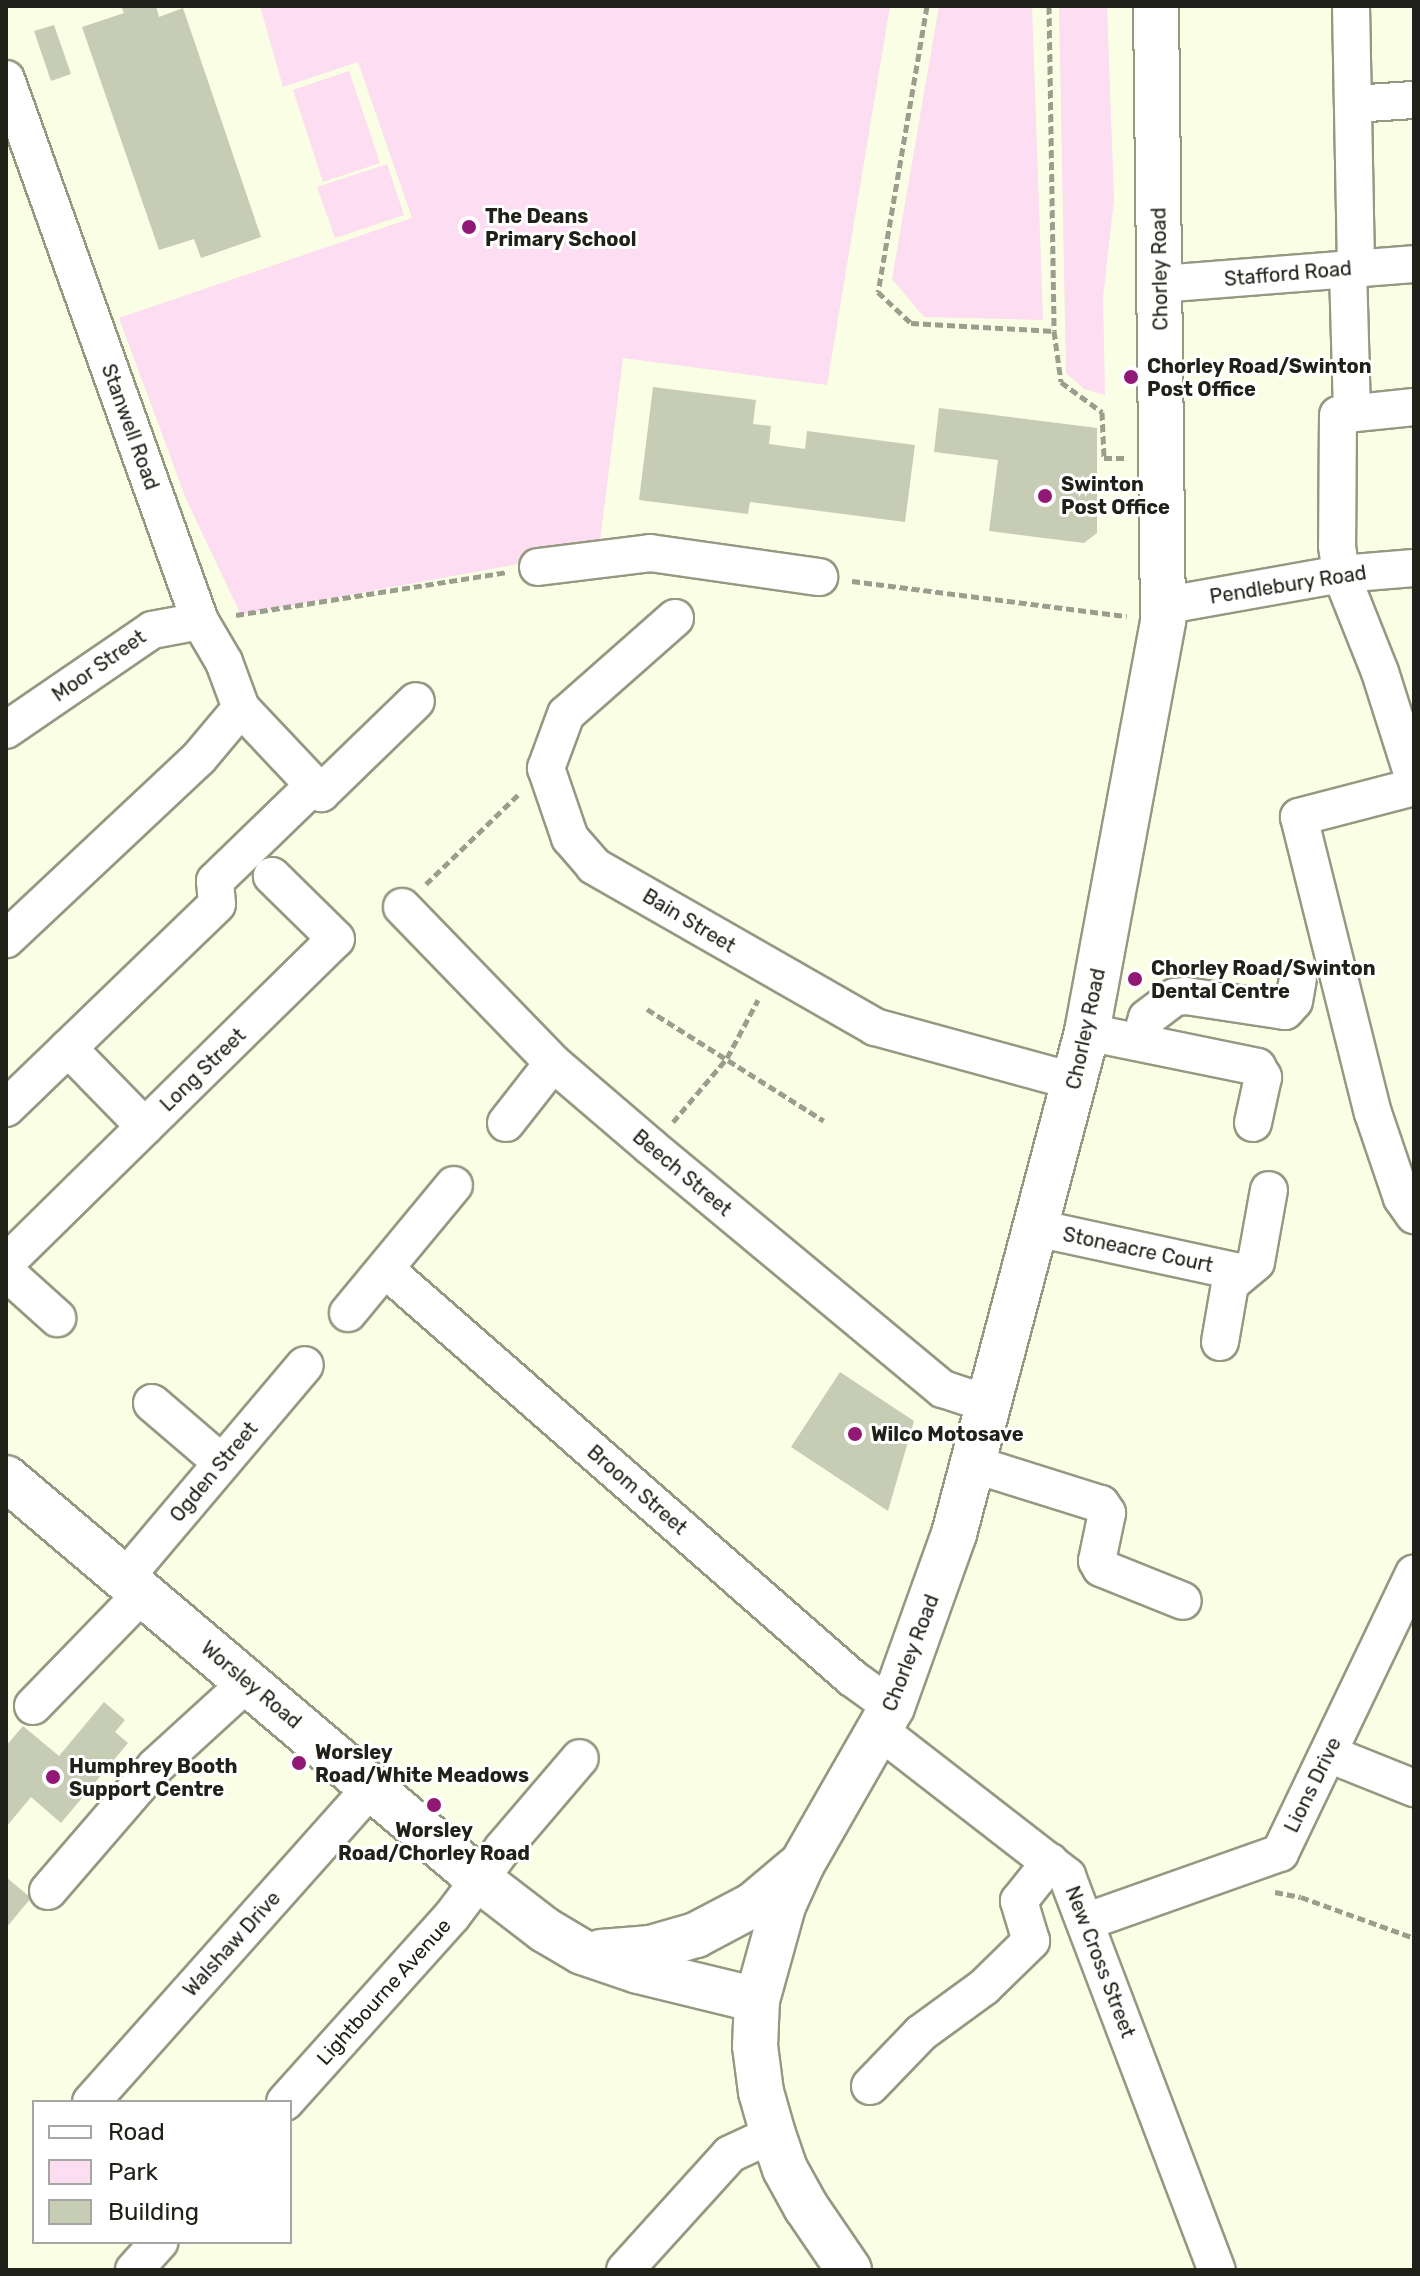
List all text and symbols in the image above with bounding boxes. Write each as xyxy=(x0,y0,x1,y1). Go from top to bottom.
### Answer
place label: The Deans Primary School xyxy=(485,204,637,251)
street label: Chorley Road xyxy=(1147,207,1173,331)
marker: The Deans Primary School xyxy=(460,218,478,236)
street label: Stafford Road xyxy=(1223,256,1353,292)
place label: Chorley Road/Swinton Post Office xyxy=(1147,354,1372,401)
street label: Stanwell Road xyxy=(96,361,164,493)
marker: Chorley Road/Swinton Post Office xyxy=(1122,368,1140,386)
place label: Swinton Post Office xyxy=(1061,472,1170,519)
marker: Swinton Post Office xyxy=(1036,487,1054,505)
street label: Pendlebury Road xyxy=(1208,561,1368,609)
street label: Moor Street xyxy=(47,625,151,707)
street label: Bain Street xyxy=(638,884,740,958)
place label: Chorley Road/Swinton Dental Centre xyxy=(1151,956,1376,1003)
street label: Chorley Road xyxy=(1061,966,1111,1092)
marker: Chorley Road/Swinton Dental Centre xyxy=(1126,970,1144,988)
street label: Long Street xyxy=(155,1023,251,1117)
street label: Beech Street xyxy=(628,1125,736,1221)
street label: Stoneacre Court xyxy=(1061,1222,1215,1278)
street label: Ogden Street xyxy=(165,1417,263,1527)
place label: Wilco Motosave xyxy=(871,1422,1024,1446)
marker: Wilco Motosave xyxy=(846,1425,864,1443)
street label: Broom Street xyxy=(582,1440,692,1540)
street label: Chorley Road xyxy=(878,1591,944,1715)
street label: Worsley Road xyxy=(196,1636,306,1734)
street label: Lions Drive xyxy=(1280,1733,1346,1837)
place label: Worsley Road/White Meadows xyxy=(315,1740,529,1787)
place label: Humphrey Booth Support Centre xyxy=(69,1754,238,1801)
marker: Worsley Road/White Meadows xyxy=(290,1754,308,1772)
marker: Humphrey Booth Support Centre xyxy=(44,1768,62,1786)
marker: Worsley Road/Chorley Road xyxy=(425,1796,443,1814)
place label: Worsley Road/Chorley Road xyxy=(338,1818,530,1865)
street label: New Cross Street xyxy=(1060,1883,1140,2041)
street label: Walshaw Drive xyxy=(178,1886,286,2002)
street label: Lightbourne Avenue xyxy=(312,1914,456,2070)
legend xyxy=(32,2100,292,2244)
text: Road xyxy=(108,2118,165,2146)
text: Park xyxy=(108,2158,158,2186)
text: Building xyxy=(108,2198,199,2226)

